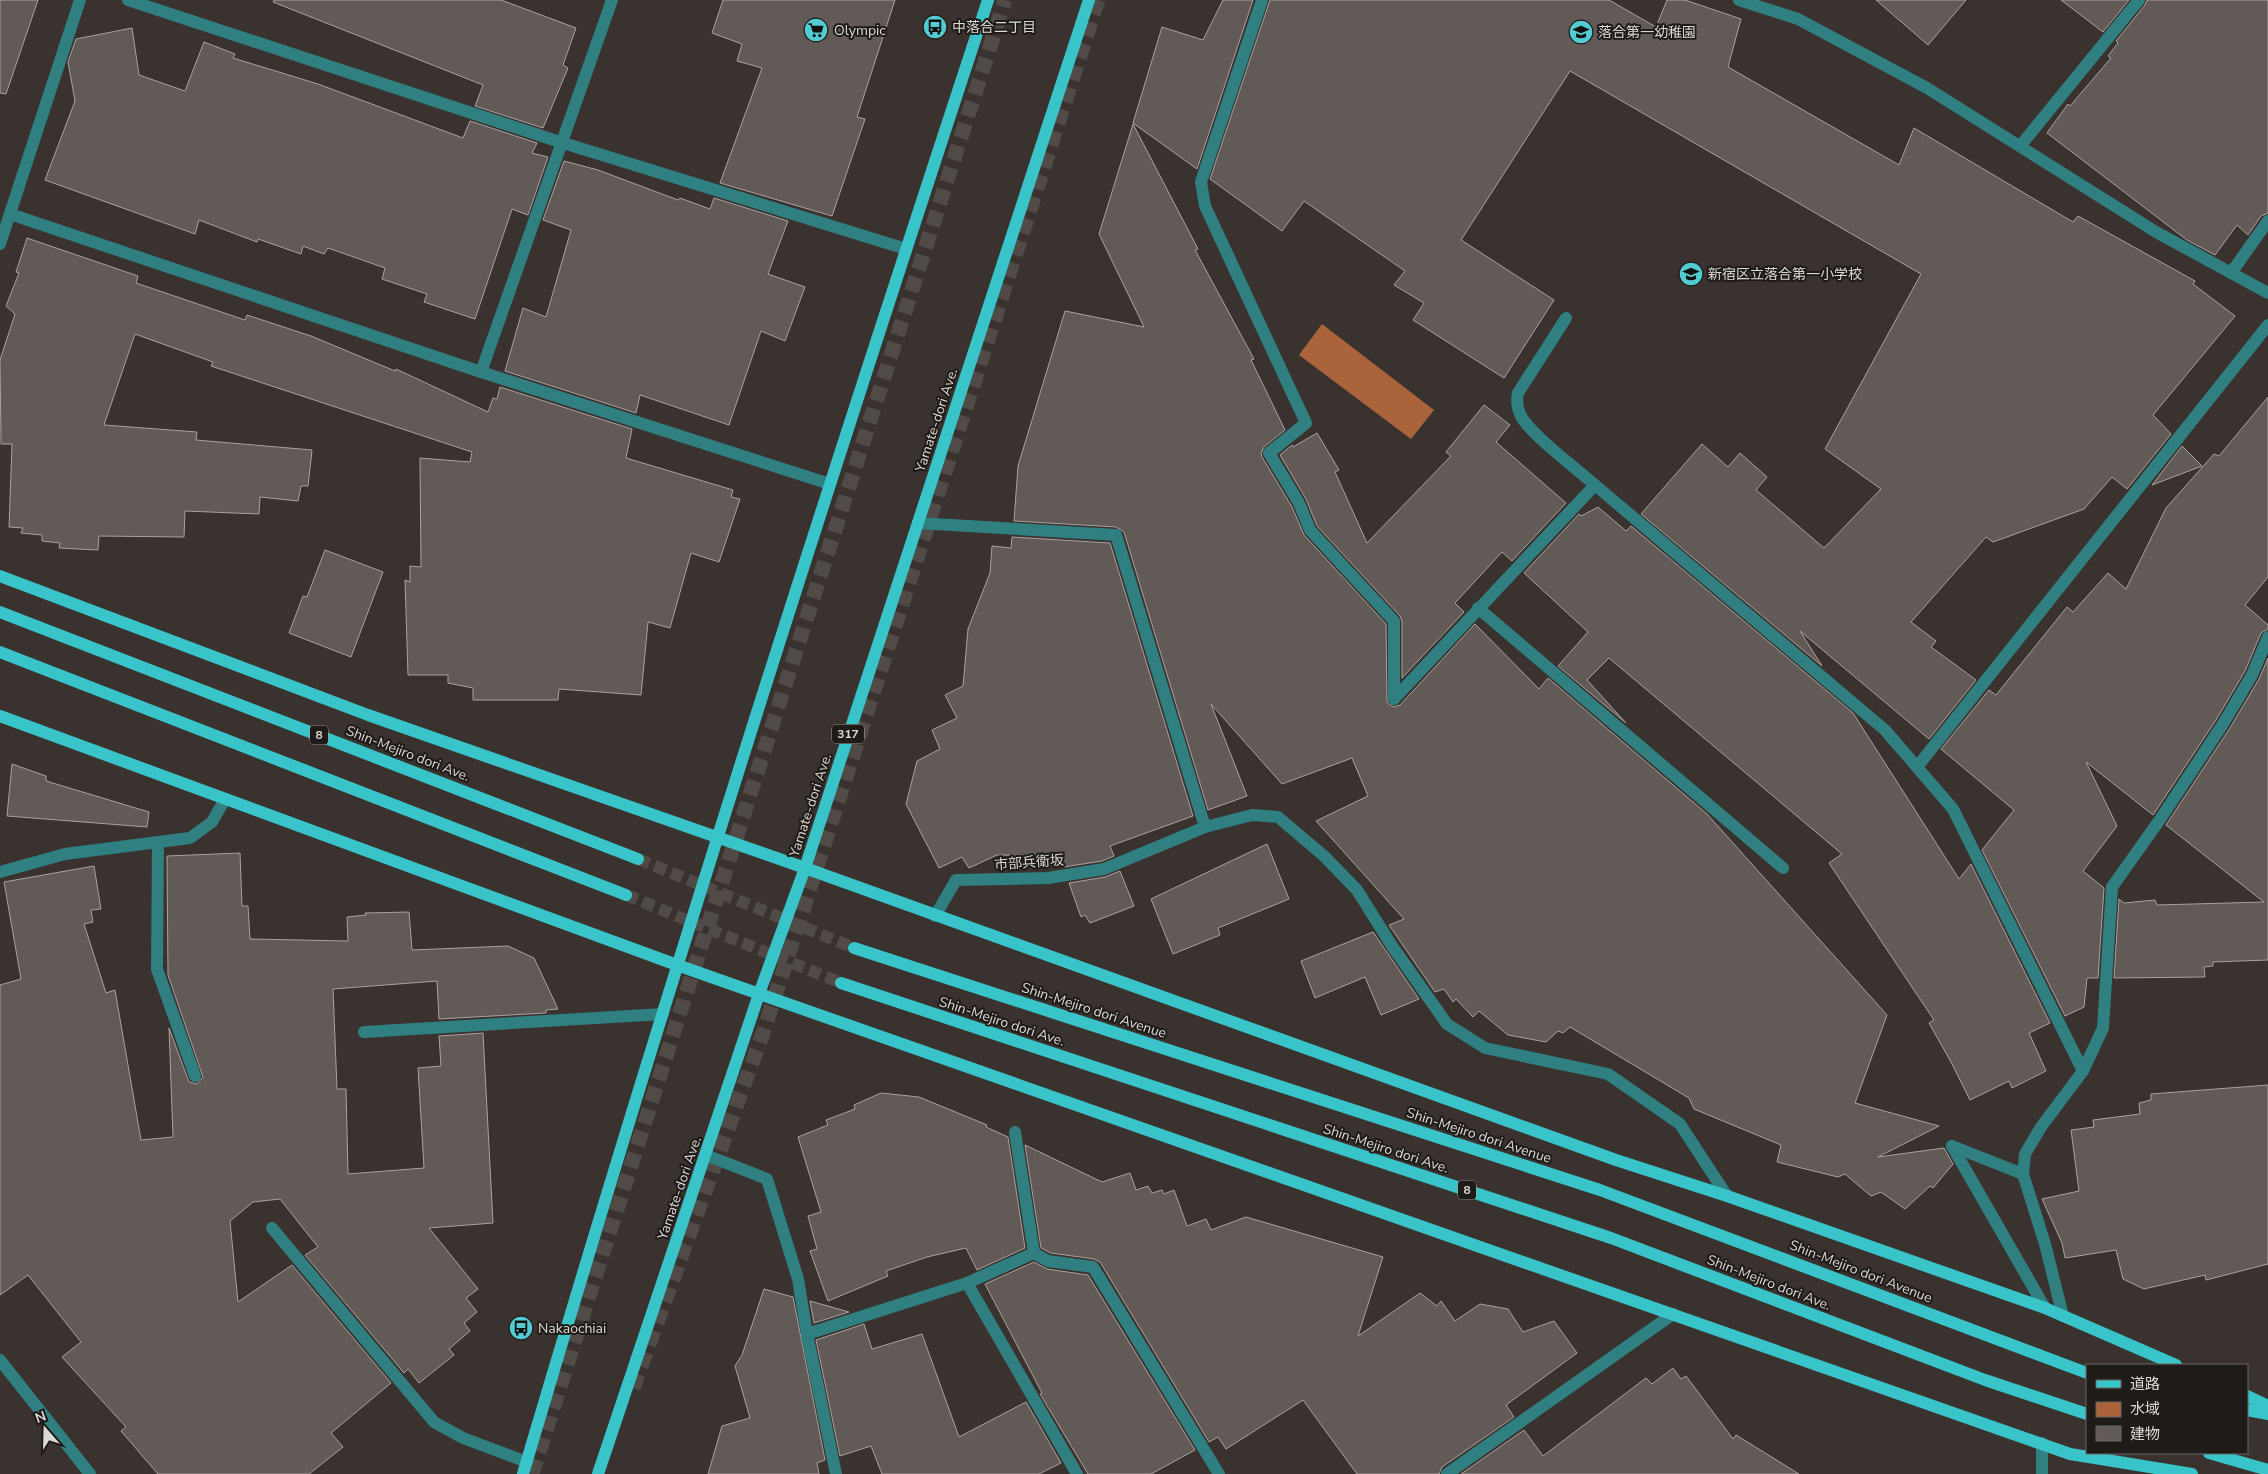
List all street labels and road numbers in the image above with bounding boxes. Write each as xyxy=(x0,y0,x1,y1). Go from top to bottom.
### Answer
street label: Yamate-dori Ave. xyxy=(910,366,962,475)
street label: Shin-Mejiro dori Ave. xyxy=(343,721,473,786)
road number: 317 xyxy=(832,724,864,744)
road number: 8 xyxy=(310,726,328,744)
street label: Yamate-dori Ave. xyxy=(784,751,836,860)
street label: 市部兵衛坂 xyxy=(993,851,1065,874)
street label: Shin-Mejiro dori Avenue xyxy=(1019,978,1169,1043)
street label: Shin-Mejiro dori Ave. xyxy=(936,992,1067,1051)
street label: Shin-Mejiro dori Avenue xyxy=(1404,1103,1554,1168)
street label: Shin-Mejiro dori Ave. xyxy=(1320,1119,1451,1178)
street label: Yamate-dori Ave. xyxy=(653,1134,706,1243)
road number: 8 xyxy=(1458,1180,1476,1200)
street label: Shin-Mejiro dori Avenue xyxy=(1787,1235,1935,1307)
street label: Shin-Mejiro dori Ave. xyxy=(1704,1250,1834,1315)

